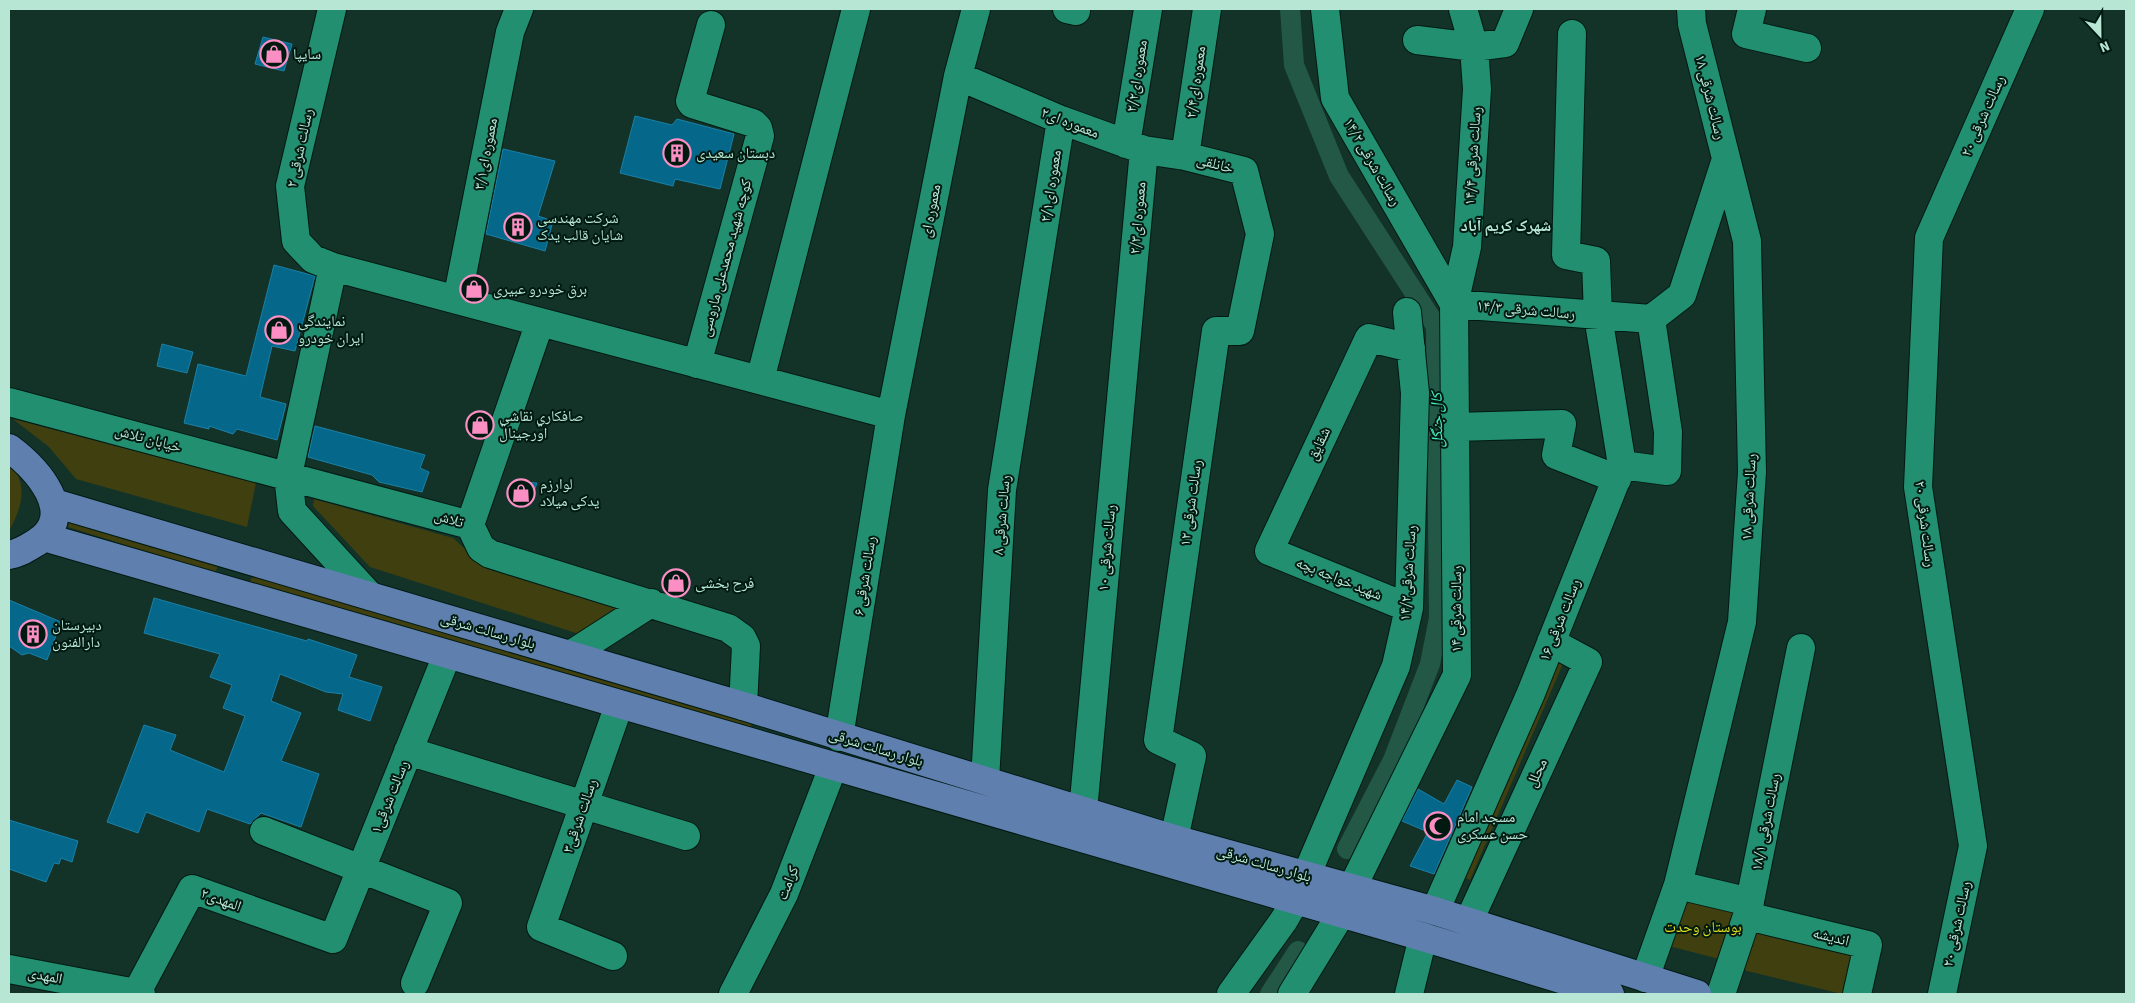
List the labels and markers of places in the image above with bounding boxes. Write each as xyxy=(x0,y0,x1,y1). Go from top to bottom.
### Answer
shop icon: سایپا xyxy=(259,39,289,69)
place label: سایپا xyxy=(293,44,321,65)
building icon: دبستان سعیدی xyxy=(662,138,692,168)
place label: دبستان سعیدی xyxy=(696,143,775,164)
place label: شرکت مهندسی شایان قالب یدک xyxy=(537,208,623,246)
building icon: شرکت مهندسی شایان قالب یدک xyxy=(503,212,533,242)
shop icon: برق خودرو عبیری xyxy=(459,274,489,304)
place label: برق خودرو عبیری xyxy=(493,279,587,300)
place label: نمایندگی ایران خودرو xyxy=(298,311,364,349)
shop icon: نمایندگی ایران خودرو xyxy=(264,315,294,345)
place label: صافكاري نقاشي اورجينال xyxy=(499,406,584,444)
shop icon: صافكاري نقاشي اورجينال xyxy=(465,410,495,440)
place label: لوارزم یدکی میلاد xyxy=(540,474,600,512)
shop icon: لوارزم یدکی میلاد xyxy=(506,478,536,508)
shop icon: فرح بخشی xyxy=(661,568,691,598)
place label: فرح بخشی xyxy=(695,573,754,594)
place label: دبیرستان دارالفنون xyxy=(52,615,102,653)
building icon: دبیرستان دارالفنون xyxy=(18,619,48,649)
place label: مسجد امام حسن عسکری xyxy=(1457,807,1528,845)
mosque icon: مسجد امام حسن عسکری xyxy=(1423,811,1453,841)

